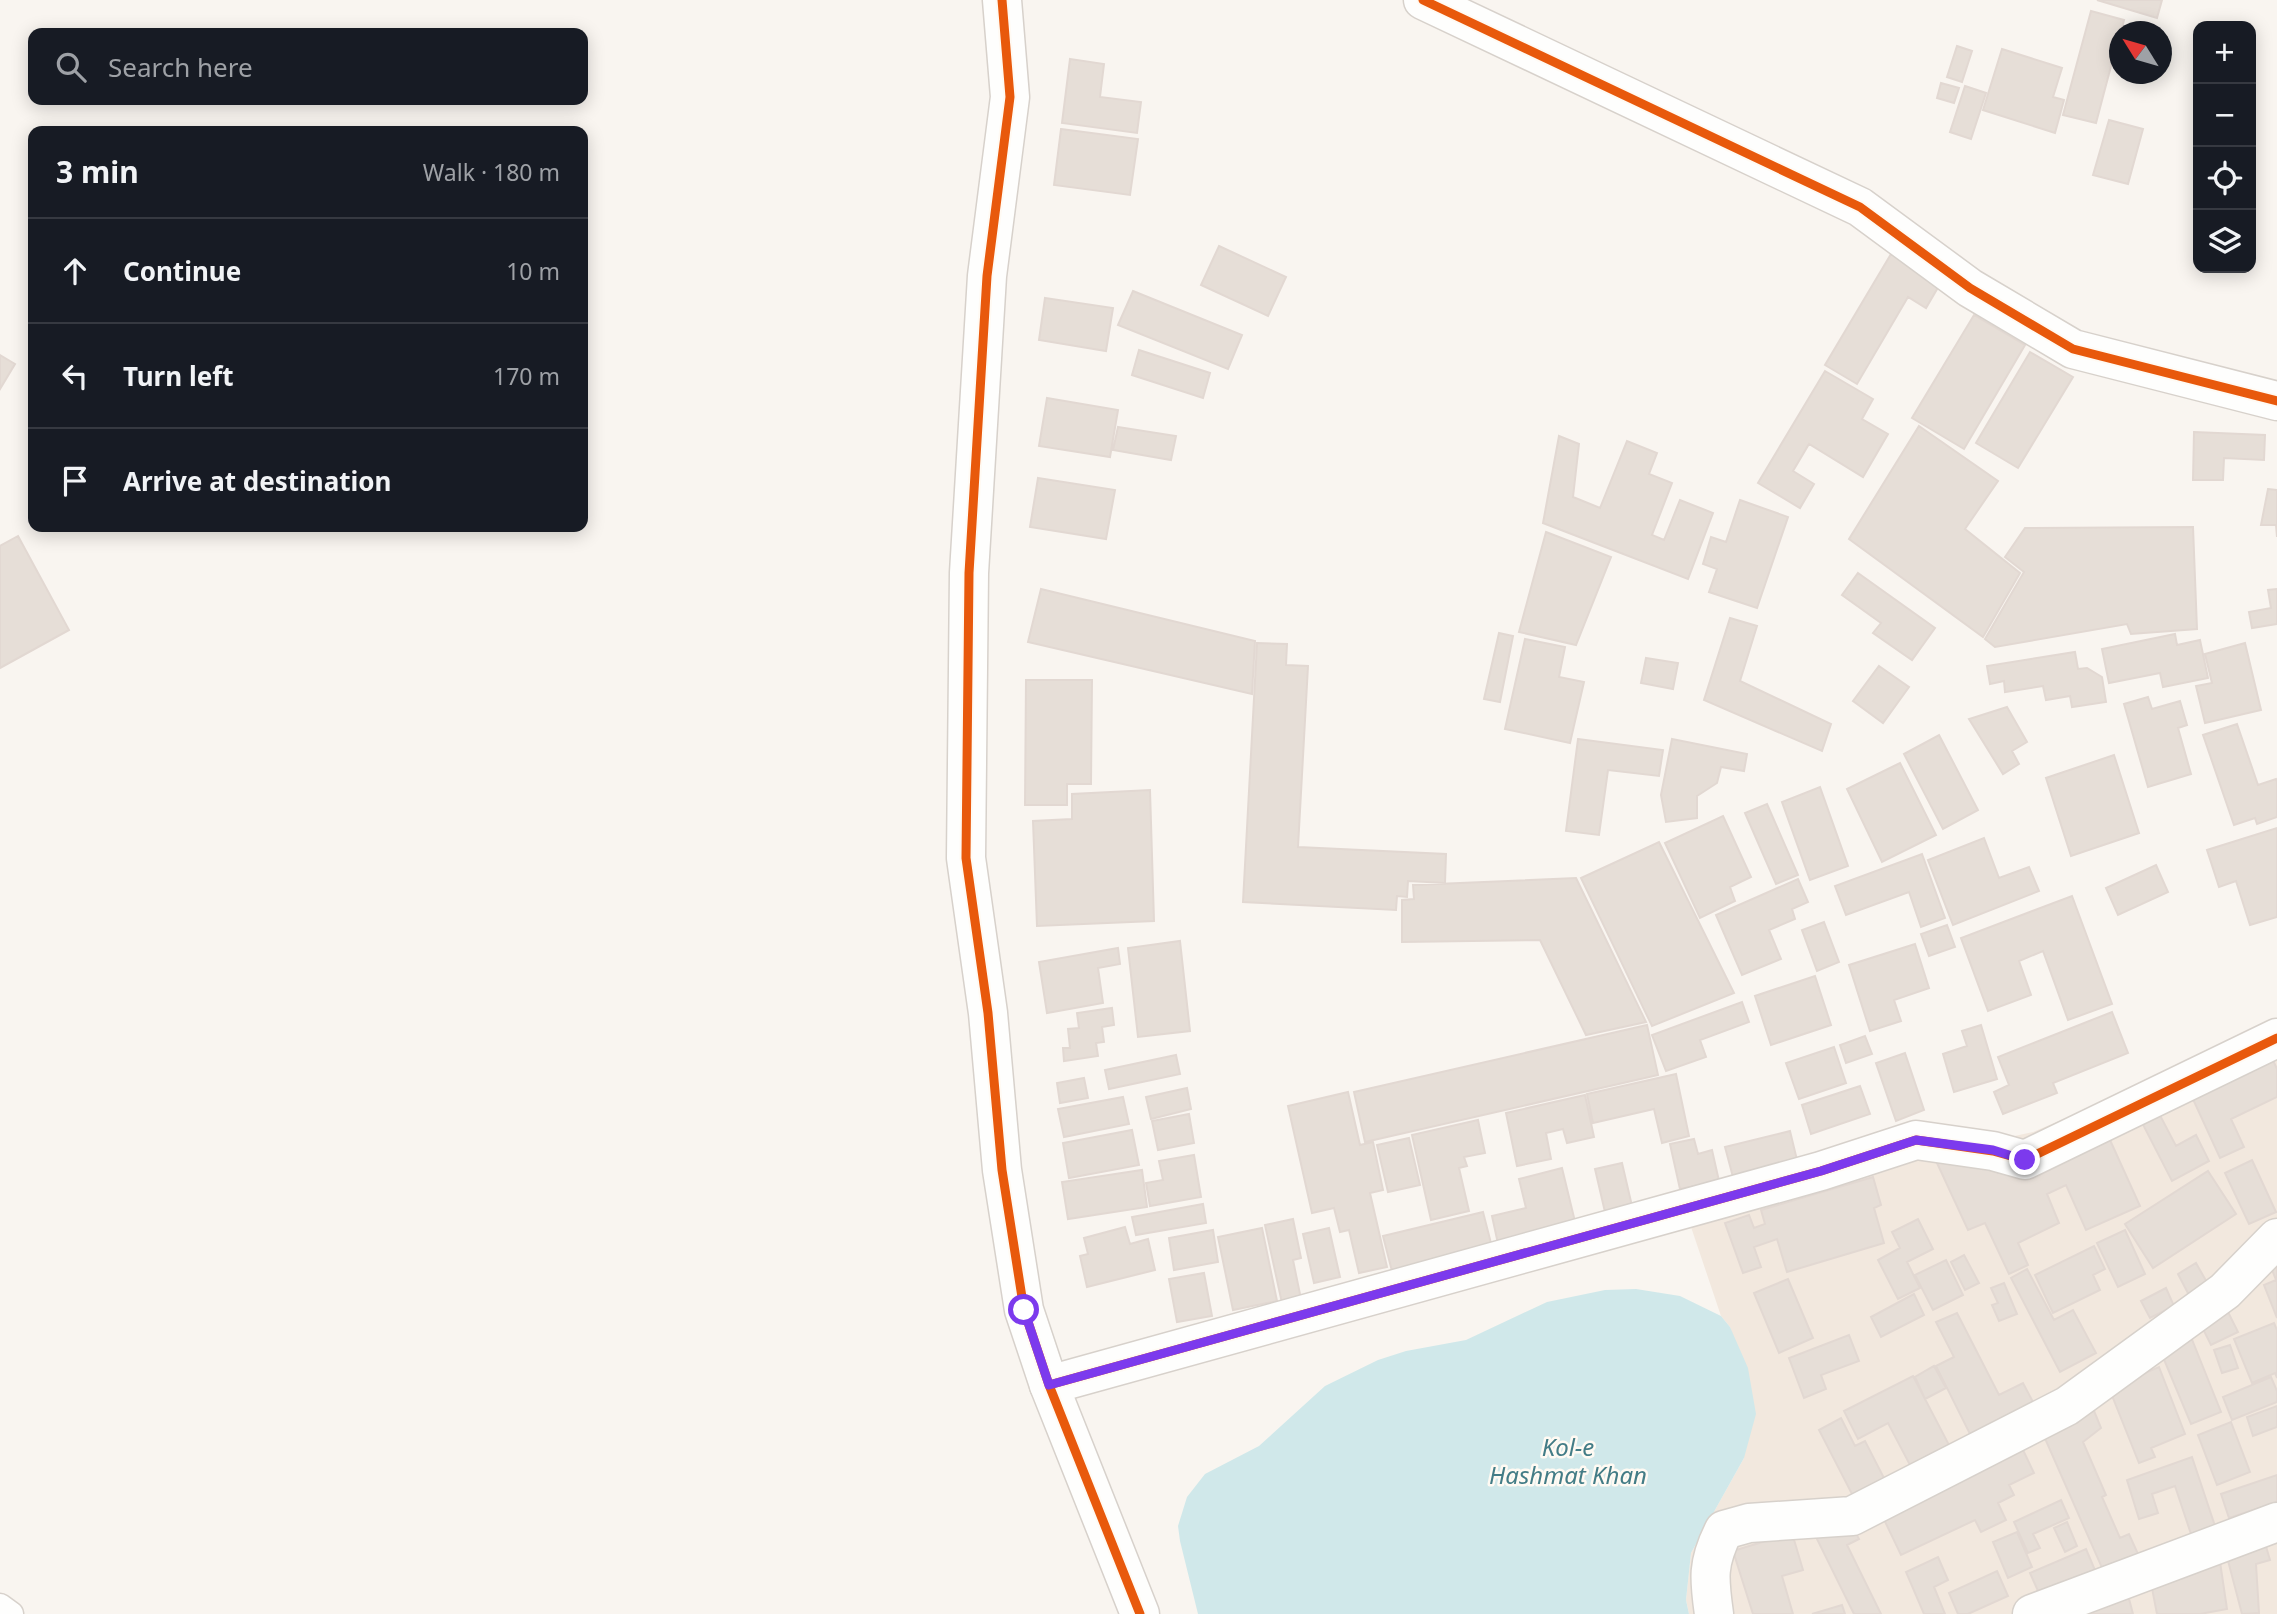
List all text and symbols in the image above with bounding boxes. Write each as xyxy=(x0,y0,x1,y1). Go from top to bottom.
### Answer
north arrow xyxy=(2109,21,2172,84)
map controls xyxy=(2193,21,2256,273)
button: + xyxy=(2193,21,2256,84)
search box xyxy=(28,28,588,105)
icon: search xyxy=(52,48,90,86)
text: Search here xyxy=(108,49,253,85)
button: − xyxy=(2193,84,2256,147)
button: locate xyxy=(2193,147,2256,210)
text: 3 min xyxy=(56,151,139,192)
text: Walk · 180 m xyxy=(423,156,560,188)
button: layers xyxy=(2193,210,2256,273)
icon: ahead xyxy=(56,252,94,290)
text: Continue xyxy=(123,253,241,289)
text: 10 m xyxy=(506,255,560,287)
icon: left xyxy=(56,357,94,395)
text: Turn left xyxy=(123,358,234,394)
text: 170 m xyxy=(493,360,560,392)
icon: arrive xyxy=(56,462,94,500)
text: Arrive at destination xyxy=(123,463,392,499)
route end xyxy=(2009,1144,2040,1175)
route start xyxy=(1008,1294,1039,1325)
water label: Kol-e Hashmat Khan xyxy=(1489,1430,1647,1491)

